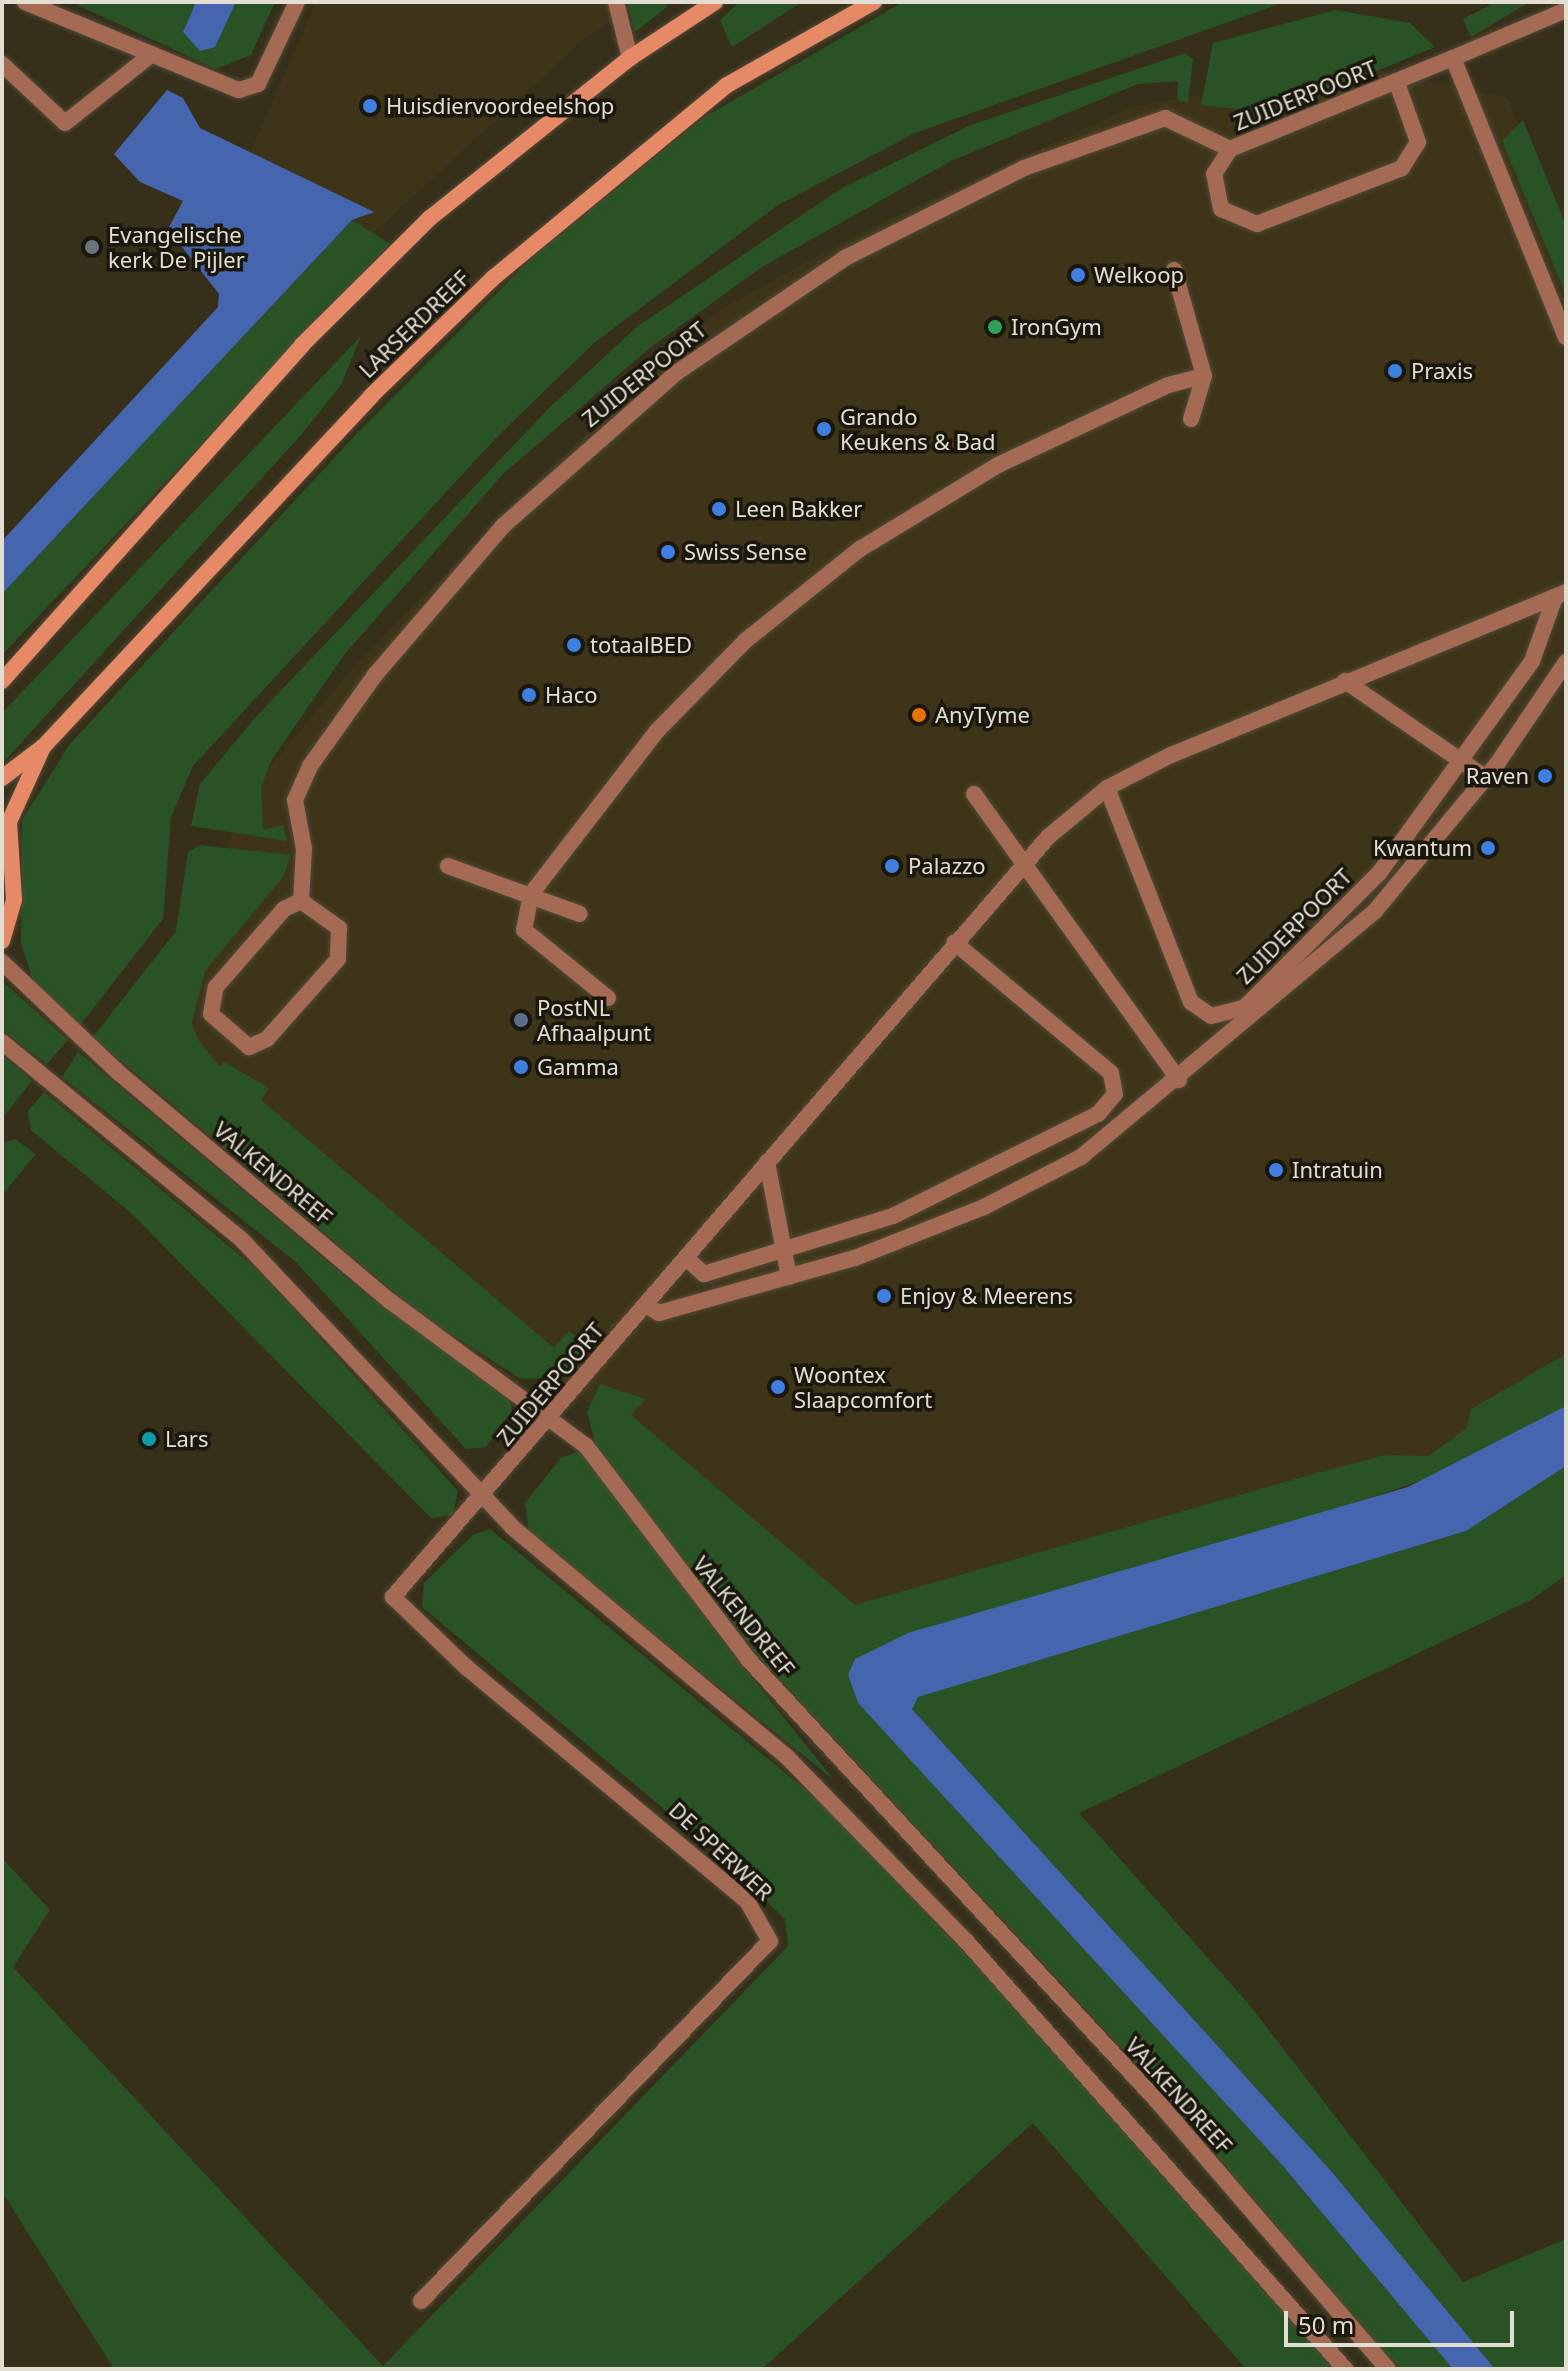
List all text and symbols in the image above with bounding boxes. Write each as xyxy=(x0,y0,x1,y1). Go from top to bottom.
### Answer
street label: ZUIDERPOORT xyxy=(1230,54,1380,136)
place label: Huisdiervoordeelshop xyxy=(386,93,614,119)
marker: Huisdiervoordeelshop xyxy=(361,97,379,115)
place label: Evangelische kerk De Pijler xyxy=(108,221,245,272)
marker: Evangelische kerk De Pijler xyxy=(83,238,101,256)
place label: Welkoop xyxy=(1094,262,1184,288)
street label: LARSERDREEF xyxy=(353,265,475,383)
marker: Welkoop xyxy=(1069,266,1087,284)
place label: IronGym xyxy=(1011,314,1102,340)
street label: ZUIDERPOORT xyxy=(577,316,711,432)
marker: IronGym xyxy=(986,318,1004,336)
place label: Praxis xyxy=(1411,358,1473,384)
marker: Praxis xyxy=(1386,362,1404,380)
place label: Grando Keukens & Bad xyxy=(840,403,996,454)
marker: Grando Keukens & Bad xyxy=(815,420,833,438)
place label: Leen Bakker xyxy=(735,496,862,522)
marker: Leen Bakker xyxy=(710,500,728,518)
place label: Swiss Sense xyxy=(684,539,807,565)
marker: Swiss Sense xyxy=(659,543,677,561)
place label: totaalBED xyxy=(590,632,692,658)
marker: totaalBED xyxy=(565,636,583,654)
place label: Haco xyxy=(545,682,598,708)
marker: Haco xyxy=(520,686,538,704)
place label: AnyTyme xyxy=(935,702,1030,728)
marker: AnyTyme xyxy=(910,706,928,724)
place label: Raven xyxy=(1466,763,1529,789)
marker: Raven xyxy=(1536,767,1554,785)
place label: Kwantum xyxy=(1373,835,1472,861)
marker: Kwantum xyxy=(1479,839,1497,857)
place label: Palazzo xyxy=(908,853,986,879)
marker: Palazzo xyxy=(883,857,901,875)
street label: ZUIDERPOORT xyxy=(1231,863,1357,989)
place label: PostNL Afhaalpunt xyxy=(537,994,651,1046)
marker: PostNL Afhaalpunt xyxy=(512,1011,530,1029)
place label: Gamma xyxy=(537,1054,619,1080)
marker: Gamma xyxy=(512,1058,530,1076)
street label: VALKENDREEF xyxy=(209,1116,337,1230)
place label: Intratuin xyxy=(1292,1157,1383,1183)
marker: Intratuin xyxy=(1267,1161,1285,1179)
place label: Enjoy & Meerens xyxy=(900,1283,1073,1309)
marker: Enjoy & Meerens xyxy=(875,1287,893,1305)
street label: ZUIDERPOORT xyxy=(491,1317,609,1451)
place label: Woontex Slaapcomfort xyxy=(794,1361,932,1412)
marker: Woontex Slaapcomfort xyxy=(769,1378,787,1396)
place label: Lars xyxy=(165,1426,208,1452)
marker: Lars xyxy=(140,1430,158,1448)
street label: VALKENDREEF xyxy=(688,1551,800,1681)
street label: DE SPERWER xyxy=(664,1796,778,1906)
street label: VALKENDREEF xyxy=(1120,2032,1238,2158)
scale bar xyxy=(1288,2295,1518,2345)
text: 50 m xyxy=(1298,2308,1354,2341)

